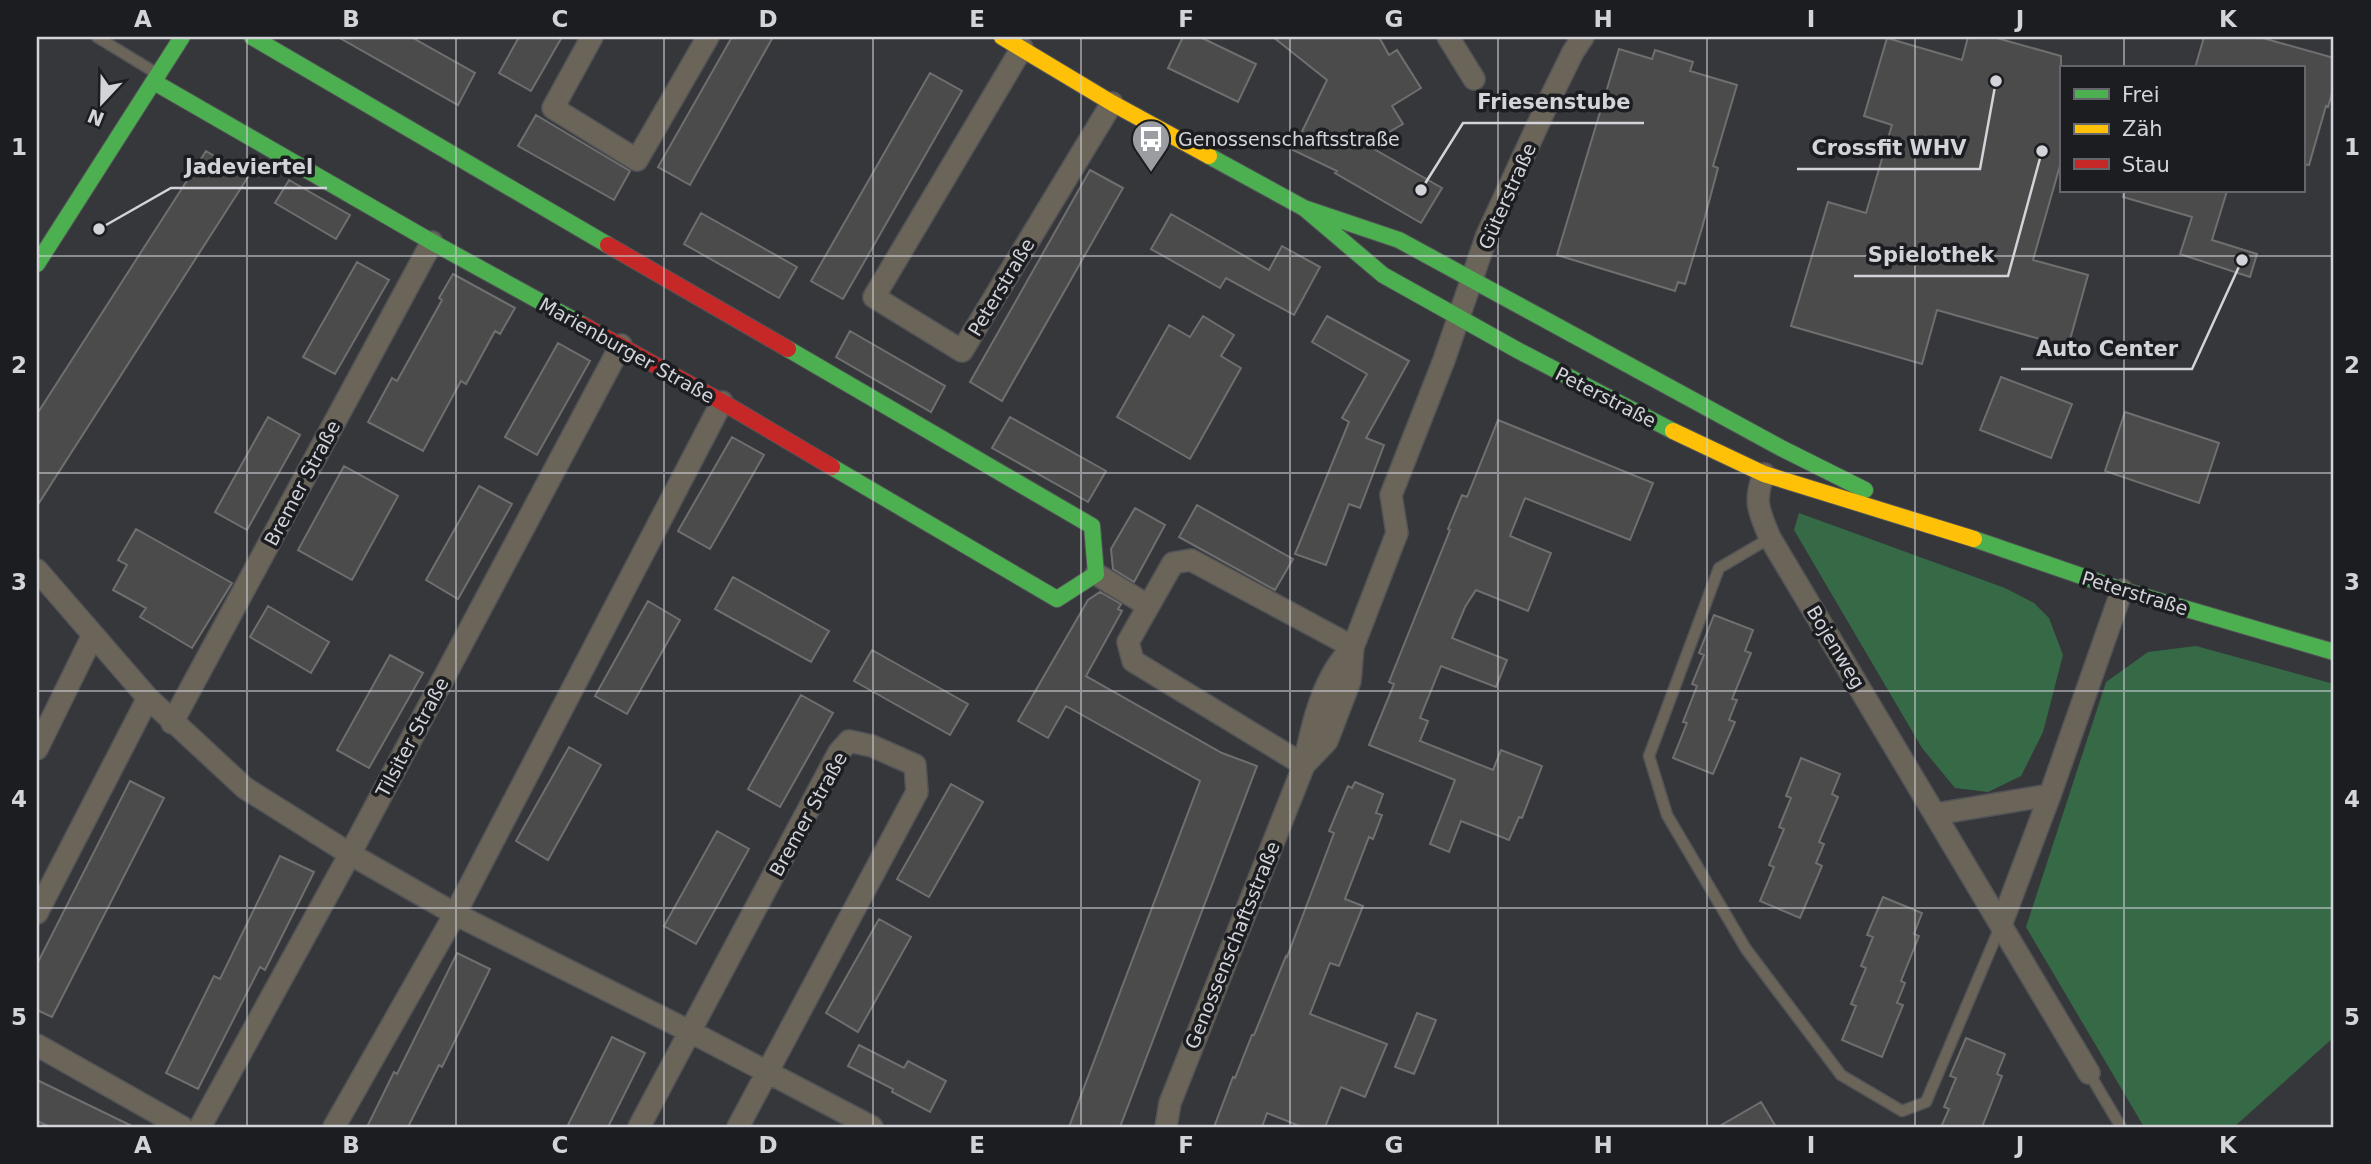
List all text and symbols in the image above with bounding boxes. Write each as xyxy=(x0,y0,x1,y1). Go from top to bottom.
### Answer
text: A xyxy=(134,6,152,32)
text: B xyxy=(342,6,360,32)
text: C xyxy=(552,6,568,32)
text: D xyxy=(758,6,778,32)
text: E xyxy=(969,6,985,32)
text: F xyxy=(1178,6,1194,32)
text: G xyxy=(1385,6,1403,32)
text: H xyxy=(1593,6,1613,32)
text: I xyxy=(1807,6,1815,32)
text: J xyxy=(2014,6,2024,32)
text: K xyxy=(2219,6,2238,32)
north arrow xyxy=(66,66,136,136)
legend xyxy=(2060,66,2304,192)
callout: Friesenstube xyxy=(1463,81,1644,123)
text: Frei xyxy=(2122,83,2159,107)
text: Friesenstube xyxy=(1477,90,1631,114)
text: N xyxy=(84,105,107,131)
text: Zäh xyxy=(2122,117,2163,141)
bus stop icon: Genossenschaftsstraße xyxy=(1130,118,1172,173)
callout: Crossfit WHV xyxy=(1797,127,1980,169)
place label: Genossenschaftsstraße xyxy=(1178,128,1400,150)
text: 1 xyxy=(11,134,27,160)
text: 1 xyxy=(2344,134,2360,160)
text: Crossfit WHV xyxy=(1811,136,1967,160)
street label: Güterstraße xyxy=(1474,139,1540,253)
callout: Jadeviertel xyxy=(171,146,327,188)
text: Stau xyxy=(2122,153,2170,177)
text: Jadeviertel xyxy=(183,155,313,179)
street label: Peterstraße xyxy=(963,234,1039,340)
callout: Spielothek xyxy=(1854,234,2008,276)
text: Spielothek xyxy=(1868,243,1995,267)
street label: Marienburger Straße xyxy=(536,293,718,407)
callout: Auto Center xyxy=(2021,327,2192,369)
text: Auto Center xyxy=(2036,337,2179,361)
text: 2 xyxy=(11,352,27,378)
text: 2 xyxy=(2344,352,2360,378)
street label: Peterstraße xyxy=(1552,362,1660,432)
street label: Bremer Straße xyxy=(260,417,344,549)
street label: Peterstraße xyxy=(2079,566,2191,620)
text: 3 xyxy=(11,569,27,595)
text: 3 xyxy=(2344,569,2360,595)
street label: Bojenweg xyxy=(1803,601,1869,693)
street label: Tilsiter Straße xyxy=(371,673,453,801)
street label: Bremer Straße xyxy=(765,748,851,880)
text: 4 xyxy=(11,786,27,812)
text: 4 xyxy=(2344,786,2360,812)
street label: Genossenschaftsstraße xyxy=(1180,838,1284,1052)
text: 5 xyxy=(11,1004,27,1030)
text: 5 xyxy=(2344,1004,2360,1030)
text: A xyxy=(134,1132,152,1158)
text: B xyxy=(342,1132,360,1158)
text: C xyxy=(552,1132,568,1158)
text: D xyxy=(758,1132,778,1158)
text: E xyxy=(969,1132,985,1158)
text: F xyxy=(1178,1132,1194,1158)
text: G xyxy=(1385,1132,1403,1158)
text: H xyxy=(1593,1132,1613,1158)
text: I xyxy=(1807,1132,1815,1158)
text: J xyxy=(2014,1132,2024,1158)
text: K xyxy=(2219,1132,2238,1158)

